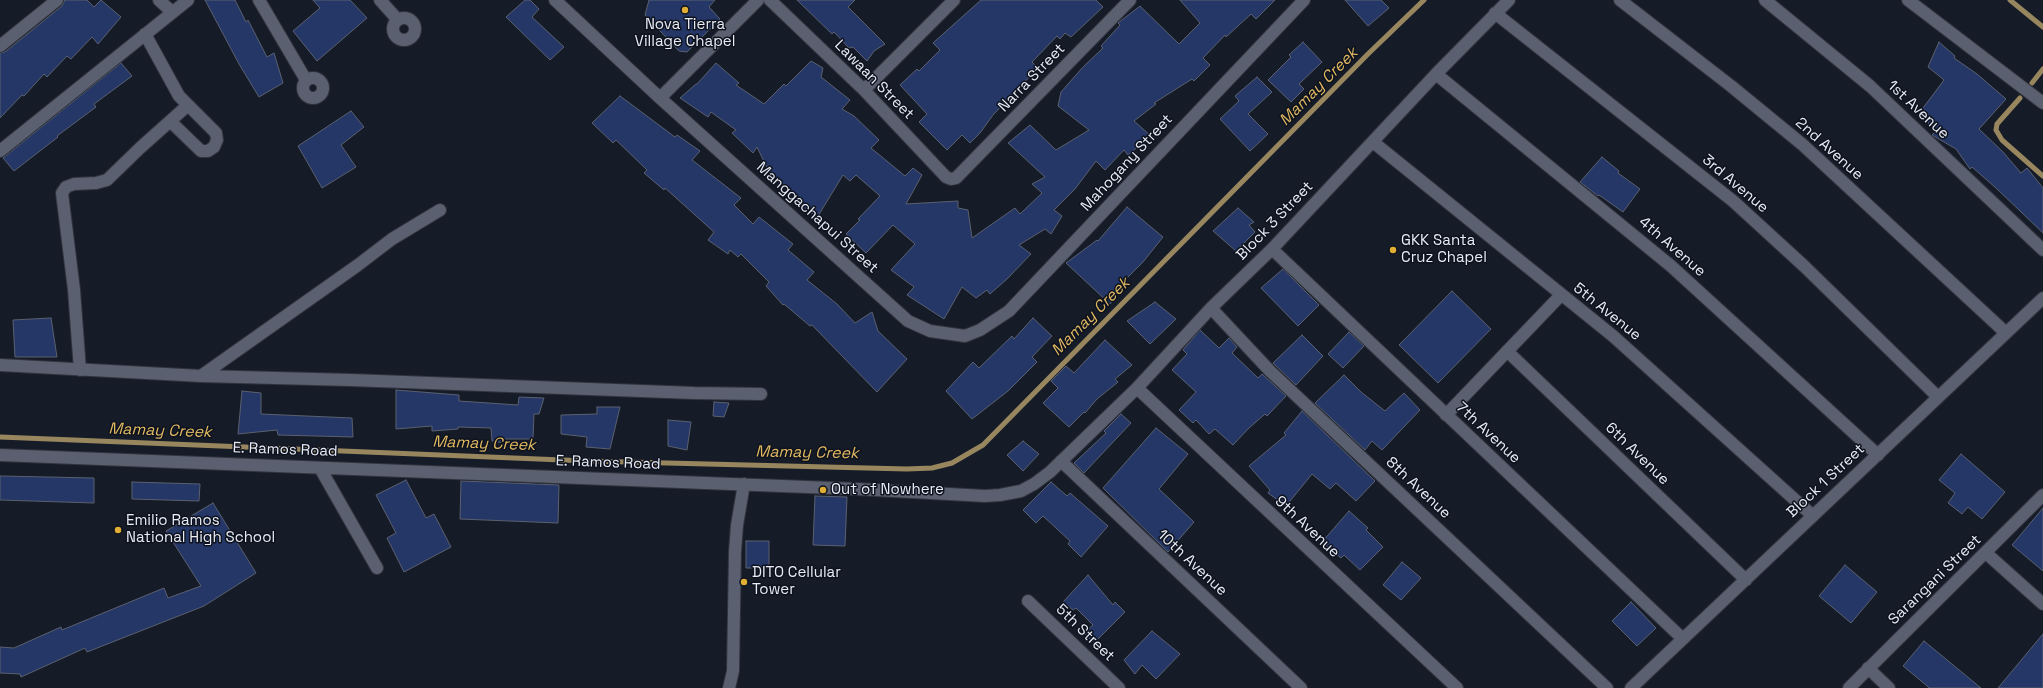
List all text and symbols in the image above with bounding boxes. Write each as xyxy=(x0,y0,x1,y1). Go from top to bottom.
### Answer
marker: Nova Tierra Village Chapel xyxy=(680,5,690,15)
place label: Nova Tierra Village Chapel xyxy=(635,16,735,51)
street label: Lawaan Street xyxy=(831,37,917,123)
street label: Narra Street xyxy=(995,40,1069,116)
water label: Mamay Creek xyxy=(1276,44,1362,130)
street label: 1st Avenue xyxy=(1883,77,1953,143)
street label: Mahogany Street xyxy=(1077,111,1177,215)
street label: 2nd Avenue xyxy=(1791,114,1867,184)
street label: 3rd Avenue xyxy=(1698,151,1772,217)
street label: Manggachapui Street xyxy=(752,159,882,277)
street label: Block 3 Street xyxy=(1233,178,1317,264)
street label: 4th Avenue xyxy=(1635,213,1709,281)
place label: GKK Santa Cruz Chapel xyxy=(1401,232,1487,267)
marker: GKK Santa Cruz Chapel xyxy=(1388,245,1398,255)
water label: Mamay Creek xyxy=(1048,274,1134,360)
street label: 5th Avenue xyxy=(1570,279,1644,345)
street label: 7th Avenue xyxy=(1452,399,1524,467)
street label: 6th Avenue xyxy=(1601,419,1673,489)
water label: Mamay Creek xyxy=(108,420,212,442)
water label: Mamay Creek xyxy=(432,433,536,455)
street label: E. Ramos Road xyxy=(232,439,338,461)
street label: Block 1 Street xyxy=(1783,440,1869,522)
water label: Mamay Creek xyxy=(755,443,859,463)
street label: E. Ramos Road xyxy=(555,452,661,474)
street label: 8th Avenue xyxy=(1382,453,1454,523)
place label: Out of Nowhere xyxy=(831,481,944,499)
marker: Out of Nowhere xyxy=(818,485,828,495)
street label: 9th Avenue xyxy=(1271,492,1343,562)
place label: Emilio Ramos National High School xyxy=(126,512,275,547)
marker: Emilio Ramos National High School xyxy=(113,525,123,535)
street label: 10th Avenue xyxy=(1153,526,1231,600)
street label: Sarangani Street xyxy=(1885,531,1985,629)
place label: DITO Cellular Tower xyxy=(752,564,841,599)
marker: DITO Cellular Tower xyxy=(739,577,749,587)
street label: 5th Street xyxy=(1052,601,1118,665)

